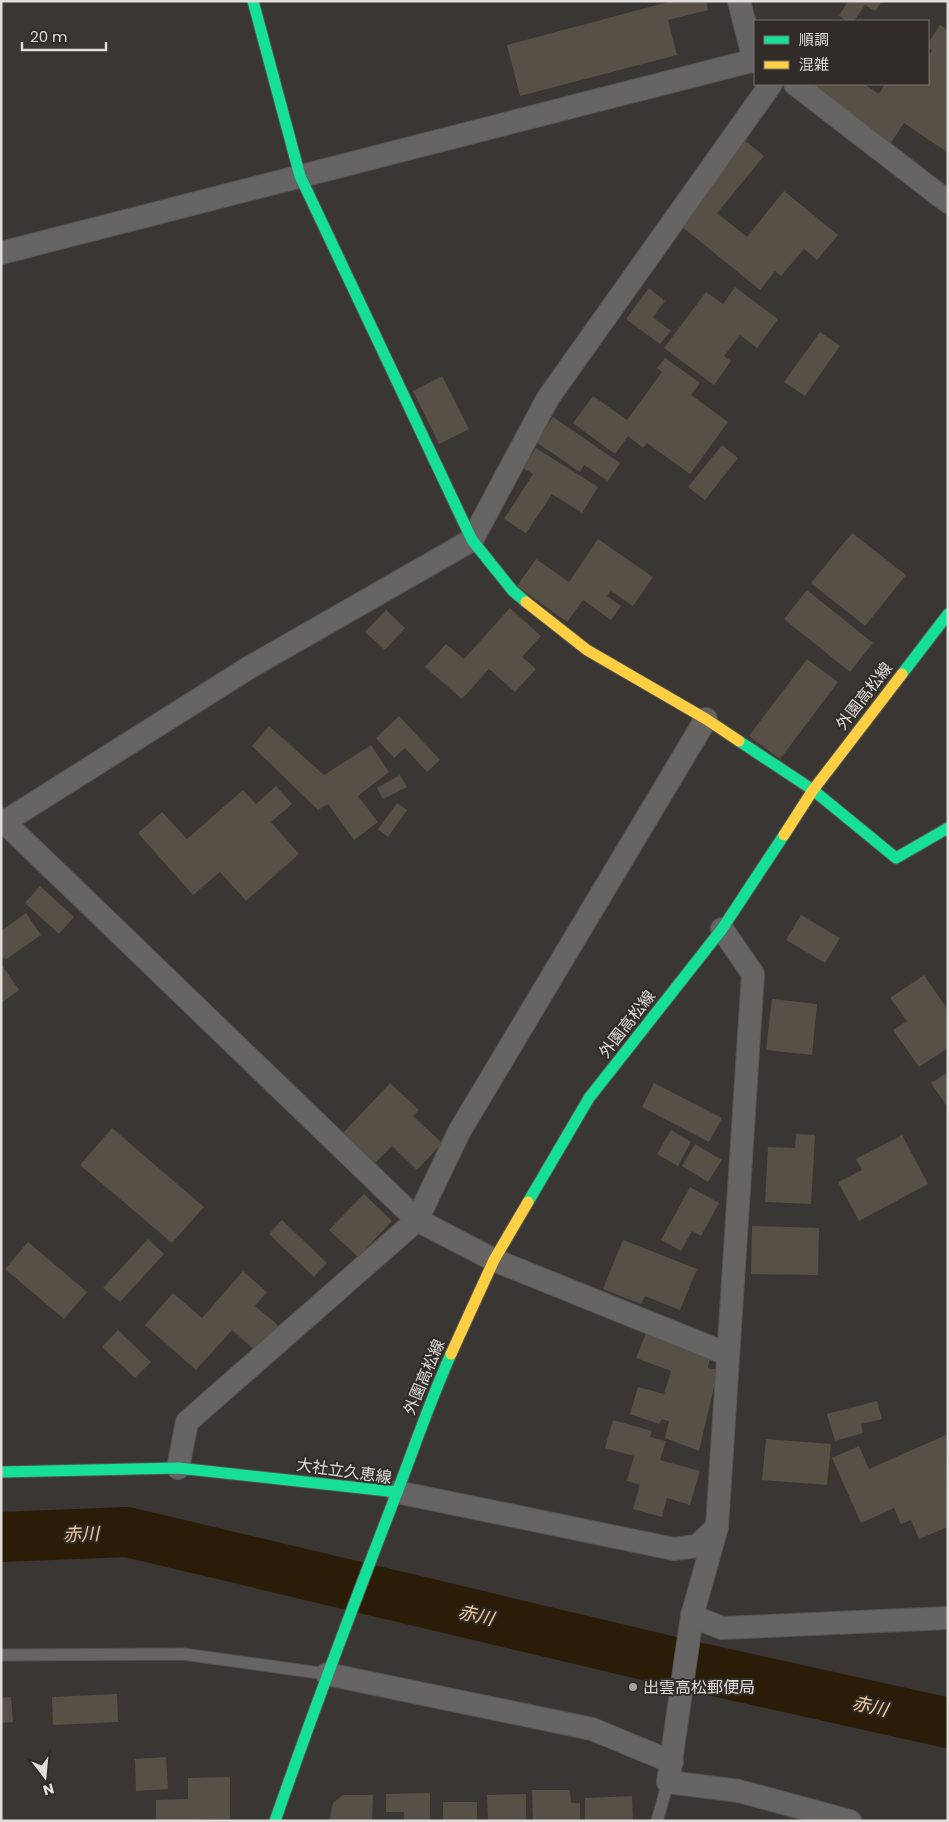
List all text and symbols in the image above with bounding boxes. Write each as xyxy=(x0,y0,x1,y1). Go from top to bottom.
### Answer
scale bar xyxy=(22,20,106,52)
legend xyxy=(754,20,929,85)
text: 20 m xyxy=(30,26,68,47)
text: 順調 xyxy=(799,29,829,50)
text: 混雑 xyxy=(799,54,829,75)
street label: 外園高松線 xyxy=(830,657,898,735)
street label: 外園高松線 xyxy=(593,985,661,1063)
street label: 外園高松線 xyxy=(398,1336,450,1418)
street label: 大社立久恵線 xyxy=(295,1453,393,1489)
water label: 赤川 xyxy=(63,1521,101,1547)
water label: 赤川 xyxy=(456,1599,498,1632)
place label: 出雲高松郵便局 xyxy=(643,1676,755,1699)
marker: 出雲高松郵便局 xyxy=(627,1681,639,1693)
water label: 赤川 xyxy=(850,1690,892,1723)
north arrow xyxy=(20,1752,70,1802)
text: N xyxy=(41,1778,56,1801)

